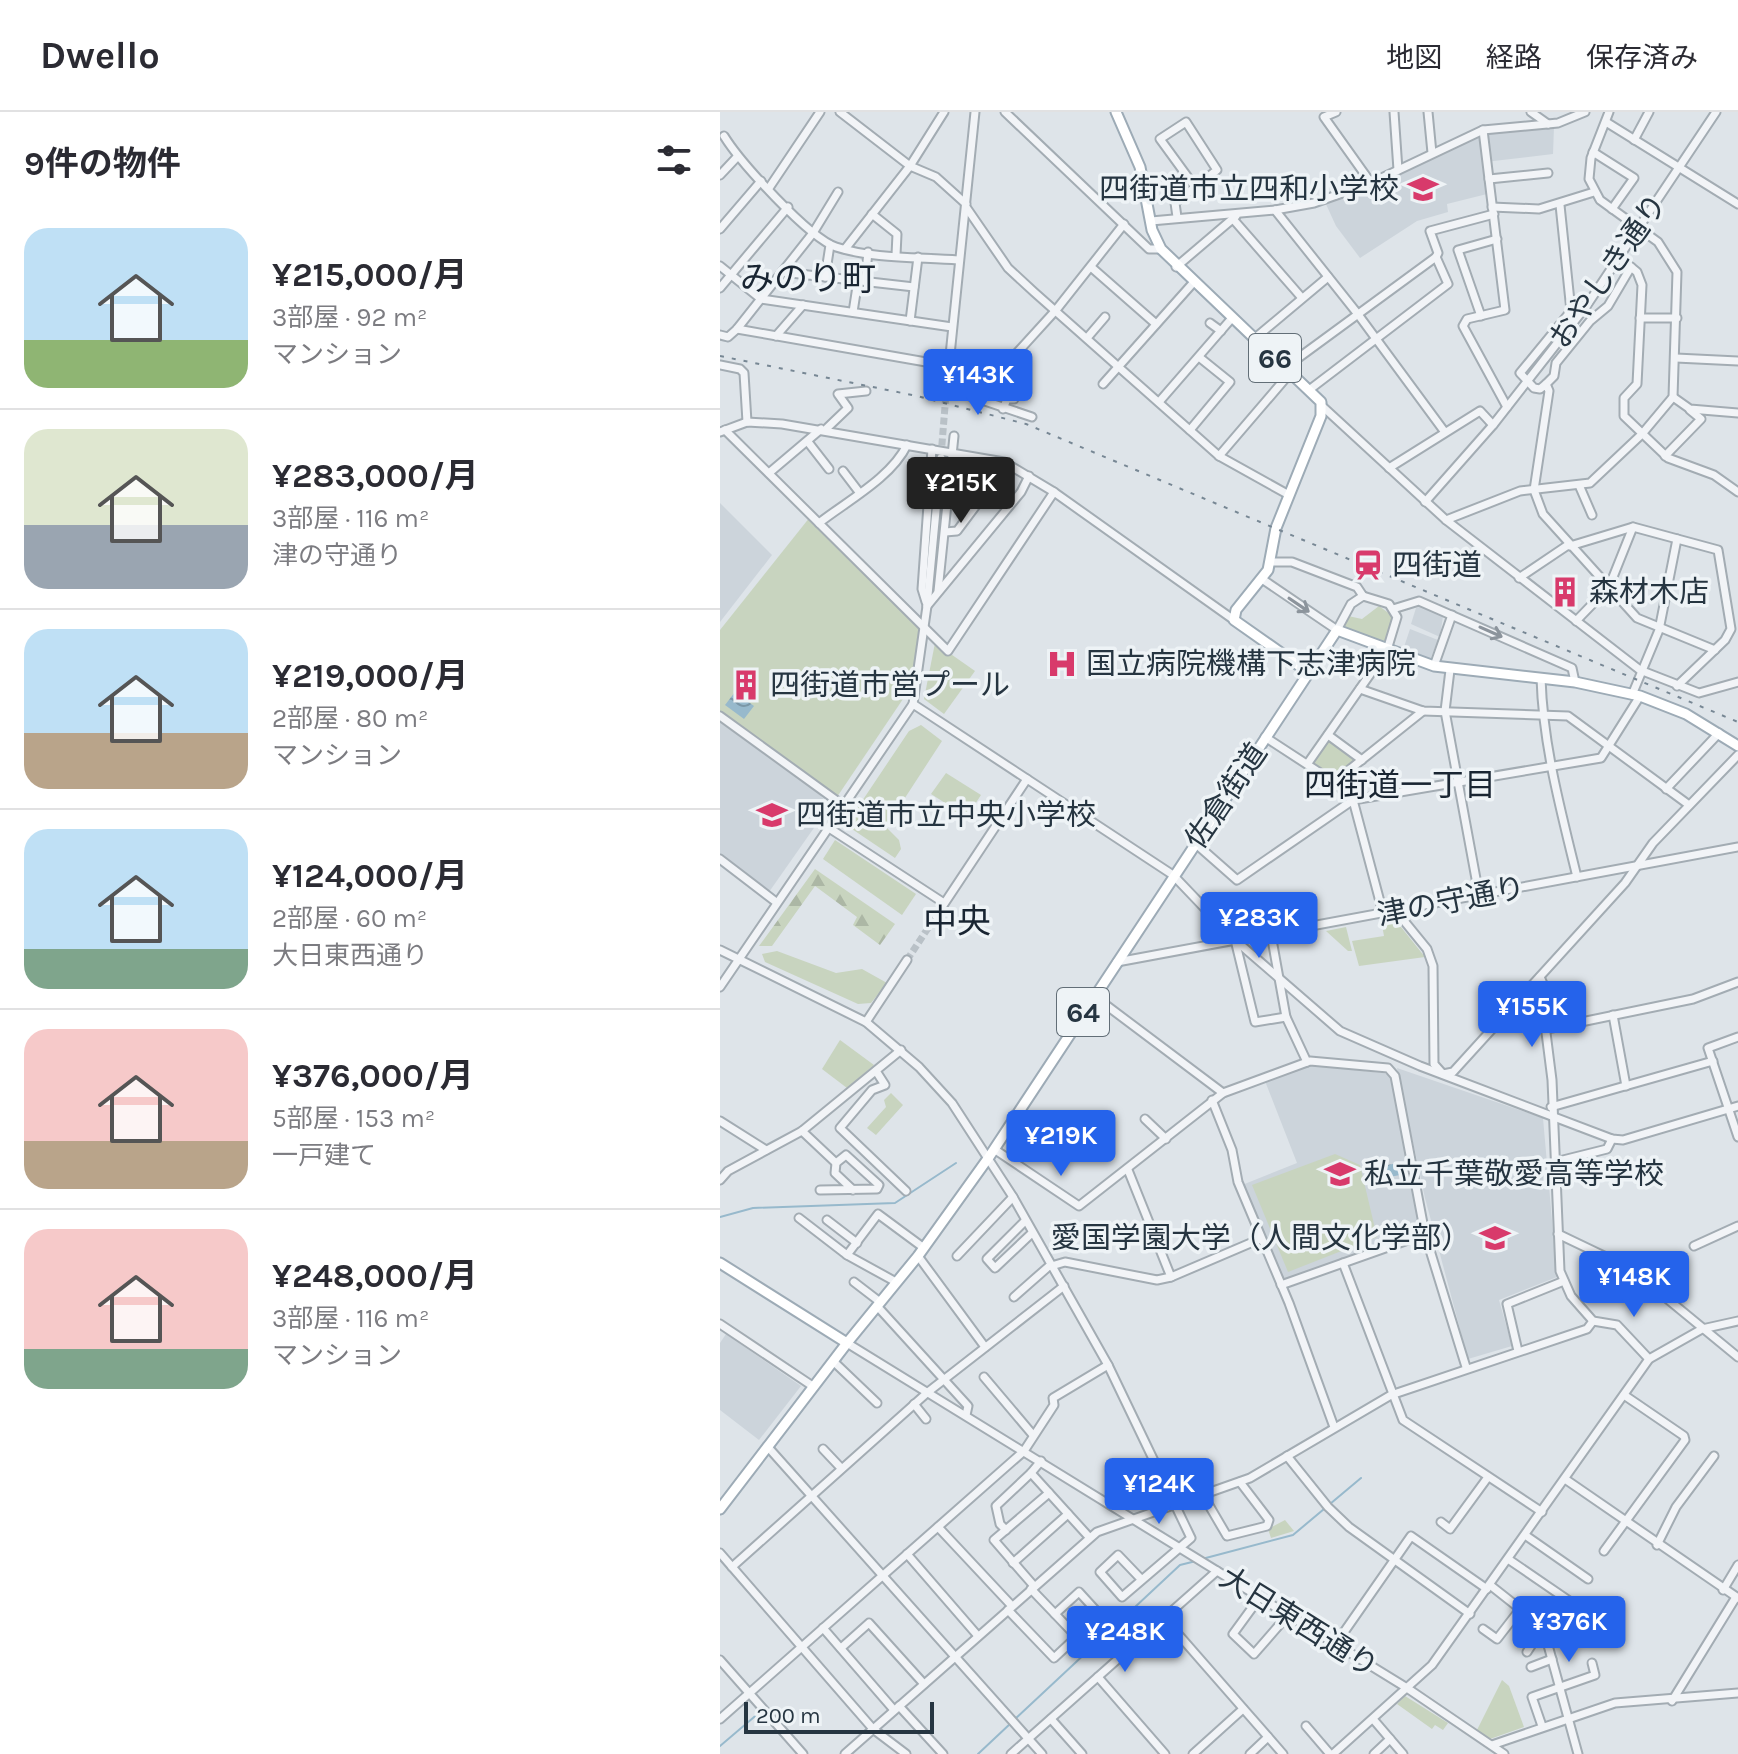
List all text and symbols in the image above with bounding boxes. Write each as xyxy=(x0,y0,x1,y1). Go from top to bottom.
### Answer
text: Dwello xyxy=(40,33,160,78)
text: 地図 xyxy=(1386,41,1442,74)
text: 経路 xyxy=(1486,41,1542,74)
text: 保存済み xyxy=(1586,41,1698,74)
icon: filters xyxy=(652,138,696,182)
text: 9件の物件 xyxy=(24,144,181,184)
place label: 四街道市立四和小学校 xyxy=(1099,171,1399,207)
school or university icon: 四街道市立四和小学校 xyxy=(1406,172,1440,206)
street label: おやしき通り xyxy=(1542,187,1674,355)
text: ¥215,000/月 xyxy=(272,255,468,295)
district label: みのり町 xyxy=(740,259,876,299)
icon: home xyxy=(88,260,184,356)
text: 3部屋 · 92 m² xyxy=(272,302,427,333)
road number: 66 xyxy=(1249,334,1301,382)
text: マンション xyxy=(272,339,402,370)
pin: ¥143K xyxy=(922,349,1034,417)
text: ¥143K xyxy=(941,359,1015,390)
text: ¥283,000/月 xyxy=(272,456,479,496)
pin: ¥215K xyxy=(905,457,1017,525)
icon: home xyxy=(88,461,184,557)
text: ¥215K xyxy=(925,467,997,498)
text: 3部屋 · 116 m² xyxy=(272,503,429,534)
text: 津の守通り xyxy=(272,540,402,571)
place label: 四街道 xyxy=(1392,547,1482,583)
station icon: 四街道 xyxy=(1351,548,1385,582)
place label: 森材木店 xyxy=(1589,574,1709,610)
building icon: 森材木店 xyxy=(1548,575,1582,609)
one-way arrow xyxy=(1288,597,1310,613)
one-way arrow xyxy=(1479,626,1503,641)
place label: 国立病院機構下志津病院 xyxy=(1086,646,1416,682)
hospital icon: 国立病院機構下志津病院 xyxy=(1045,647,1079,681)
text: ¥219,000/月 xyxy=(272,656,469,696)
icon: home xyxy=(88,661,184,757)
place label: 四街道市営プール xyxy=(770,667,1010,703)
building icon: 四街道市営プール xyxy=(729,668,763,702)
text: 2部屋 · 80 m² xyxy=(272,703,428,734)
street label: 佐倉街道 xyxy=(1178,736,1274,856)
text: マンション xyxy=(272,740,402,771)
district label: 四街道一丁目 xyxy=(1304,767,1496,804)
place label: 四街道市立中央小学校 xyxy=(796,797,1096,833)
school or university icon: 四街道市立中央小学校 xyxy=(755,798,789,832)
text: ¥124,000/月 xyxy=(272,856,468,896)
icon: home xyxy=(88,861,184,957)
street label: 津の守通り xyxy=(1374,869,1528,933)
pin: ¥283K xyxy=(1203,892,1315,960)
district label: 中央 xyxy=(923,902,991,942)
text: ¥283K xyxy=(1219,902,1299,933)
text: 2部屋 · 60 m² xyxy=(272,903,427,934)
text: 大日東西通り xyxy=(272,940,428,971)
pin: ¥155K xyxy=(1476,981,1588,1049)
road number: 64 xyxy=(1057,988,1109,1036)
text: ¥155K xyxy=(1496,991,1568,1022)
text: ¥376,000/月 xyxy=(272,1056,474,1096)
icon: home xyxy=(88,1061,184,1157)
text: 5部屋 · 153 m² xyxy=(272,1103,435,1134)
pin: ¥219K xyxy=(1005,1110,1117,1178)
text: ¥219K xyxy=(1024,1120,1098,1151)
text: 一戸建て xyxy=(272,1140,376,1171)
place label: 私立千葉敬愛高等学校 xyxy=(1364,1156,1664,1192)
school or university icon: 私立千葉敬愛高等学校 xyxy=(1323,1157,1357,1191)
place label: 愛国学園大学（人間文化学部） xyxy=(1051,1220,1471,1256)
school or university icon: 愛国学園大学（人間文化学部） xyxy=(1478,1221,1512,1255)
pin: ¥148K xyxy=(1578,1251,1690,1319)
text: ¥248,000/月 xyxy=(272,1256,478,1296)
icon: home xyxy=(88,1261,184,1357)
text: ¥148K xyxy=(1597,1261,1671,1292)
text: 3部屋 · 116 m² xyxy=(272,1303,429,1334)
text: マンション xyxy=(272,1340,402,1371)
pin: ¥124K xyxy=(1103,1458,1215,1526)
text: ¥124K xyxy=(1123,1468,1195,1499)
street label: 大日東西通り xyxy=(1213,1559,1385,1685)
pin: ¥376K xyxy=(1513,1596,1625,1664)
pin: ¥248K xyxy=(1069,1606,1181,1674)
text: ¥376K xyxy=(1530,1606,1608,1637)
text: ¥248K xyxy=(1085,1616,1165,1647)
scale bar xyxy=(744,1698,934,1734)
text: 200 m xyxy=(756,1703,821,1729)

